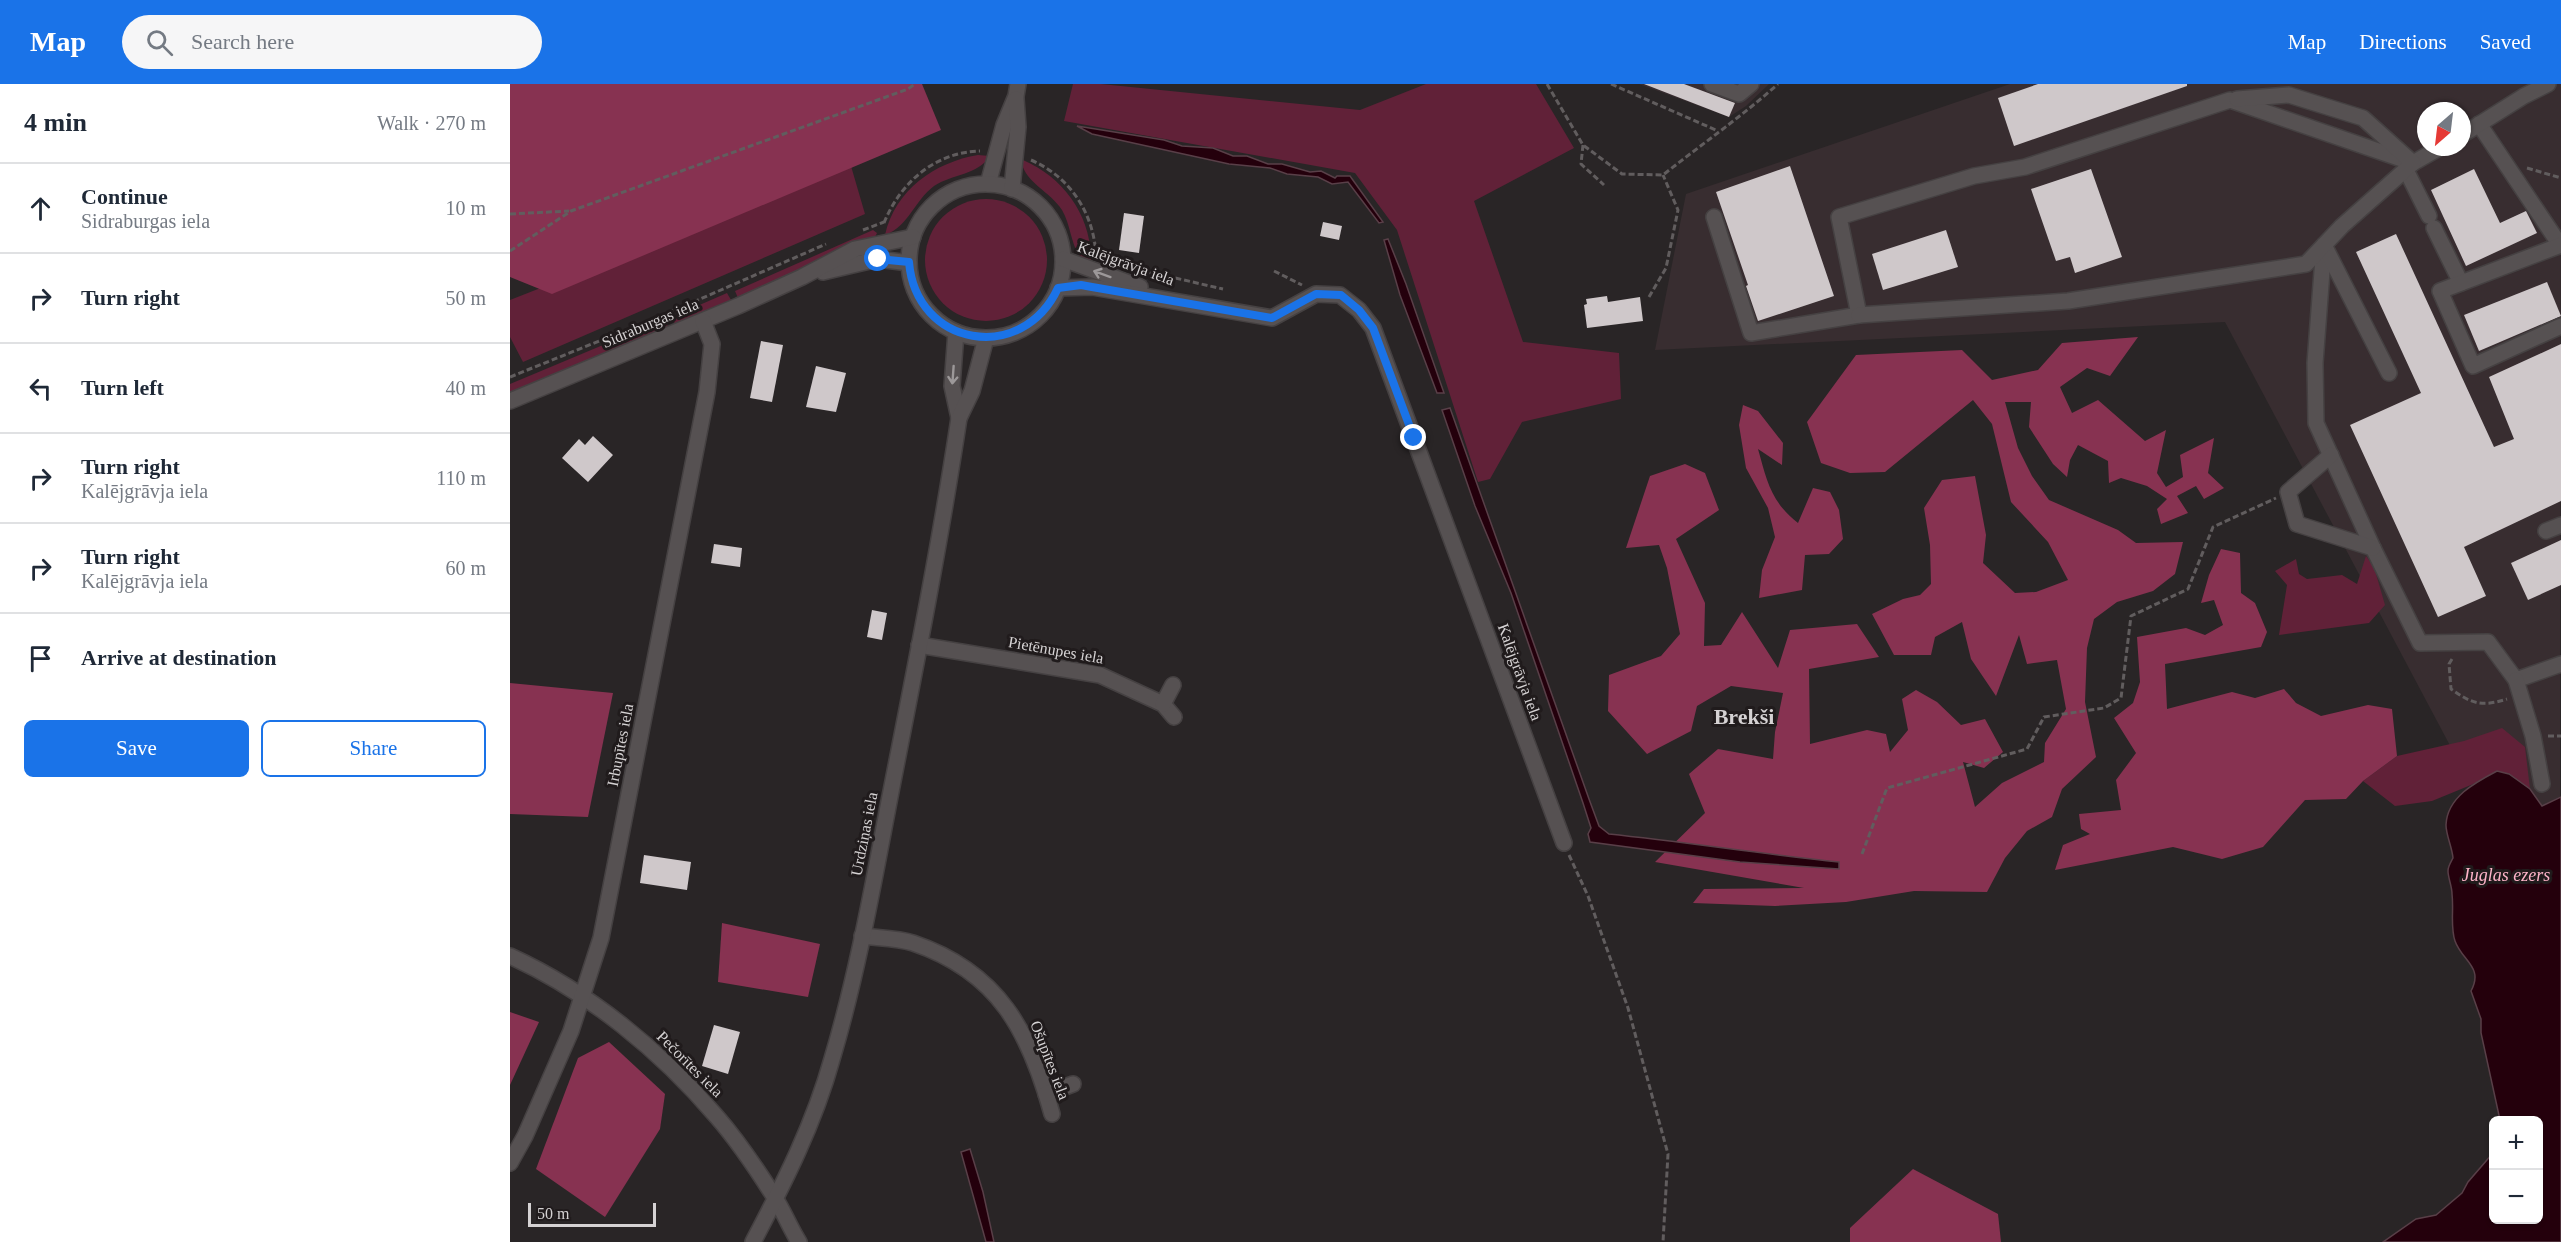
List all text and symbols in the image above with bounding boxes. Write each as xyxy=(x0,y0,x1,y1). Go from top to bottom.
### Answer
search box xyxy=(122,15,542,69)
text: Map xyxy=(30,26,86,57)
icon: search xyxy=(143,26,176,59)
text: Search here xyxy=(191,29,294,54)
text: Map xyxy=(2288,30,2326,54)
text: Directions xyxy=(2359,30,2447,54)
text: Saved xyxy=(2480,30,2531,54)
north arrow xyxy=(2417,102,2471,156)
text: 4 min xyxy=(24,108,87,137)
text: Walk · 270 m xyxy=(377,112,486,134)
text: Continue xyxy=(81,184,168,209)
icon: ahead xyxy=(24,192,57,225)
text: 10 m xyxy=(445,197,486,219)
text: Sidraburgas iela xyxy=(81,210,210,232)
street label: Kalējgrāvja iela xyxy=(1075,238,1177,289)
route start xyxy=(864,245,890,271)
one-way arrow xyxy=(1093,267,1112,278)
icon: right xyxy=(24,282,57,315)
text: Turn right xyxy=(81,285,180,310)
text: 50 m xyxy=(445,287,486,309)
street label: Sidraburgas iela xyxy=(599,295,701,352)
one-way arrow xyxy=(948,365,959,385)
icon: left xyxy=(24,372,57,405)
text: Turn left xyxy=(81,375,164,400)
text: 40 m xyxy=(445,377,486,399)
route end xyxy=(1400,424,1426,450)
text: Turn right xyxy=(81,454,180,479)
icon: right xyxy=(24,462,57,495)
text: 110 m xyxy=(436,467,486,489)
text: Kalējgrāvja iela xyxy=(81,480,208,502)
text: Turn right xyxy=(81,544,180,569)
icon: right xyxy=(24,552,57,585)
text: 60 m xyxy=(445,557,486,579)
text: Kalējgrāvja iela xyxy=(81,570,208,592)
street label: Kalējgrāvja iela xyxy=(1494,621,1545,723)
street label: Pietēnupes iela xyxy=(1007,633,1105,668)
icon: arrive xyxy=(24,642,57,675)
text: Arrive at destination xyxy=(81,645,277,670)
street label: Irbupītes iela xyxy=(604,702,637,788)
district label: Brekši xyxy=(1714,704,1774,729)
button: Save xyxy=(24,720,249,777)
button: Share xyxy=(261,720,486,777)
street label: Urdziņas iela xyxy=(848,791,881,877)
water label: Juglas ezers xyxy=(2462,865,2550,885)
street label: Ošupītes iela xyxy=(1026,1018,1073,1102)
street label: Pečorītes iela xyxy=(654,1028,726,1100)
map controls xyxy=(2489,1116,2543,1224)
button: + xyxy=(2489,1116,2543,1170)
button: − xyxy=(2489,1170,2543,1224)
scale bar xyxy=(528,1200,656,1228)
text: 50 m xyxy=(537,1205,569,1222)

